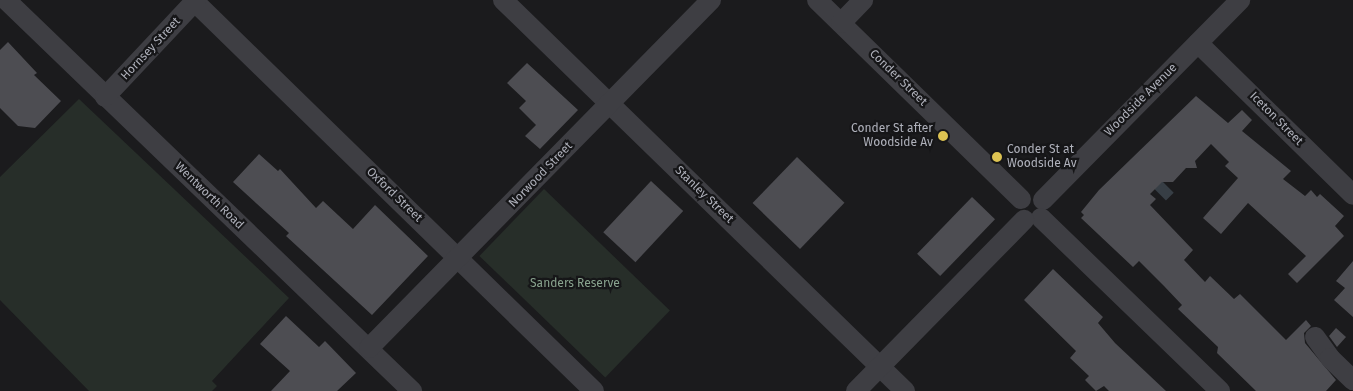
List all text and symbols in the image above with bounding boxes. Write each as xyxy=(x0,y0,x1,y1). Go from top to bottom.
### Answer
street label: Hornsey Street xyxy=(118,15,184,83)
street label: Conder Street xyxy=(866,47,930,109)
street label: Woodside Avenue xyxy=(1102,61,1180,139)
street label: Iceton Street xyxy=(1246,89,1306,149)
place label: Conder St after Woodside Av xyxy=(851,122,933,150)
marker: Conder St after Woodside Av xyxy=(937,130,949,142)
street label: Norwood Street xyxy=(506,139,576,211)
place label: Conder St at Woodside Av xyxy=(1007,143,1077,171)
marker: Conder St at Woodside Av xyxy=(991,151,1003,163)
street label: Wentworth Road xyxy=(172,160,246,232)
street label: Stanley Street xyxy=(672,163,736,227)
street label: Oxford Street xyxy=(363,165,425,225)
park label: Sanders Reserve xyxy=(530,277,620,291)

